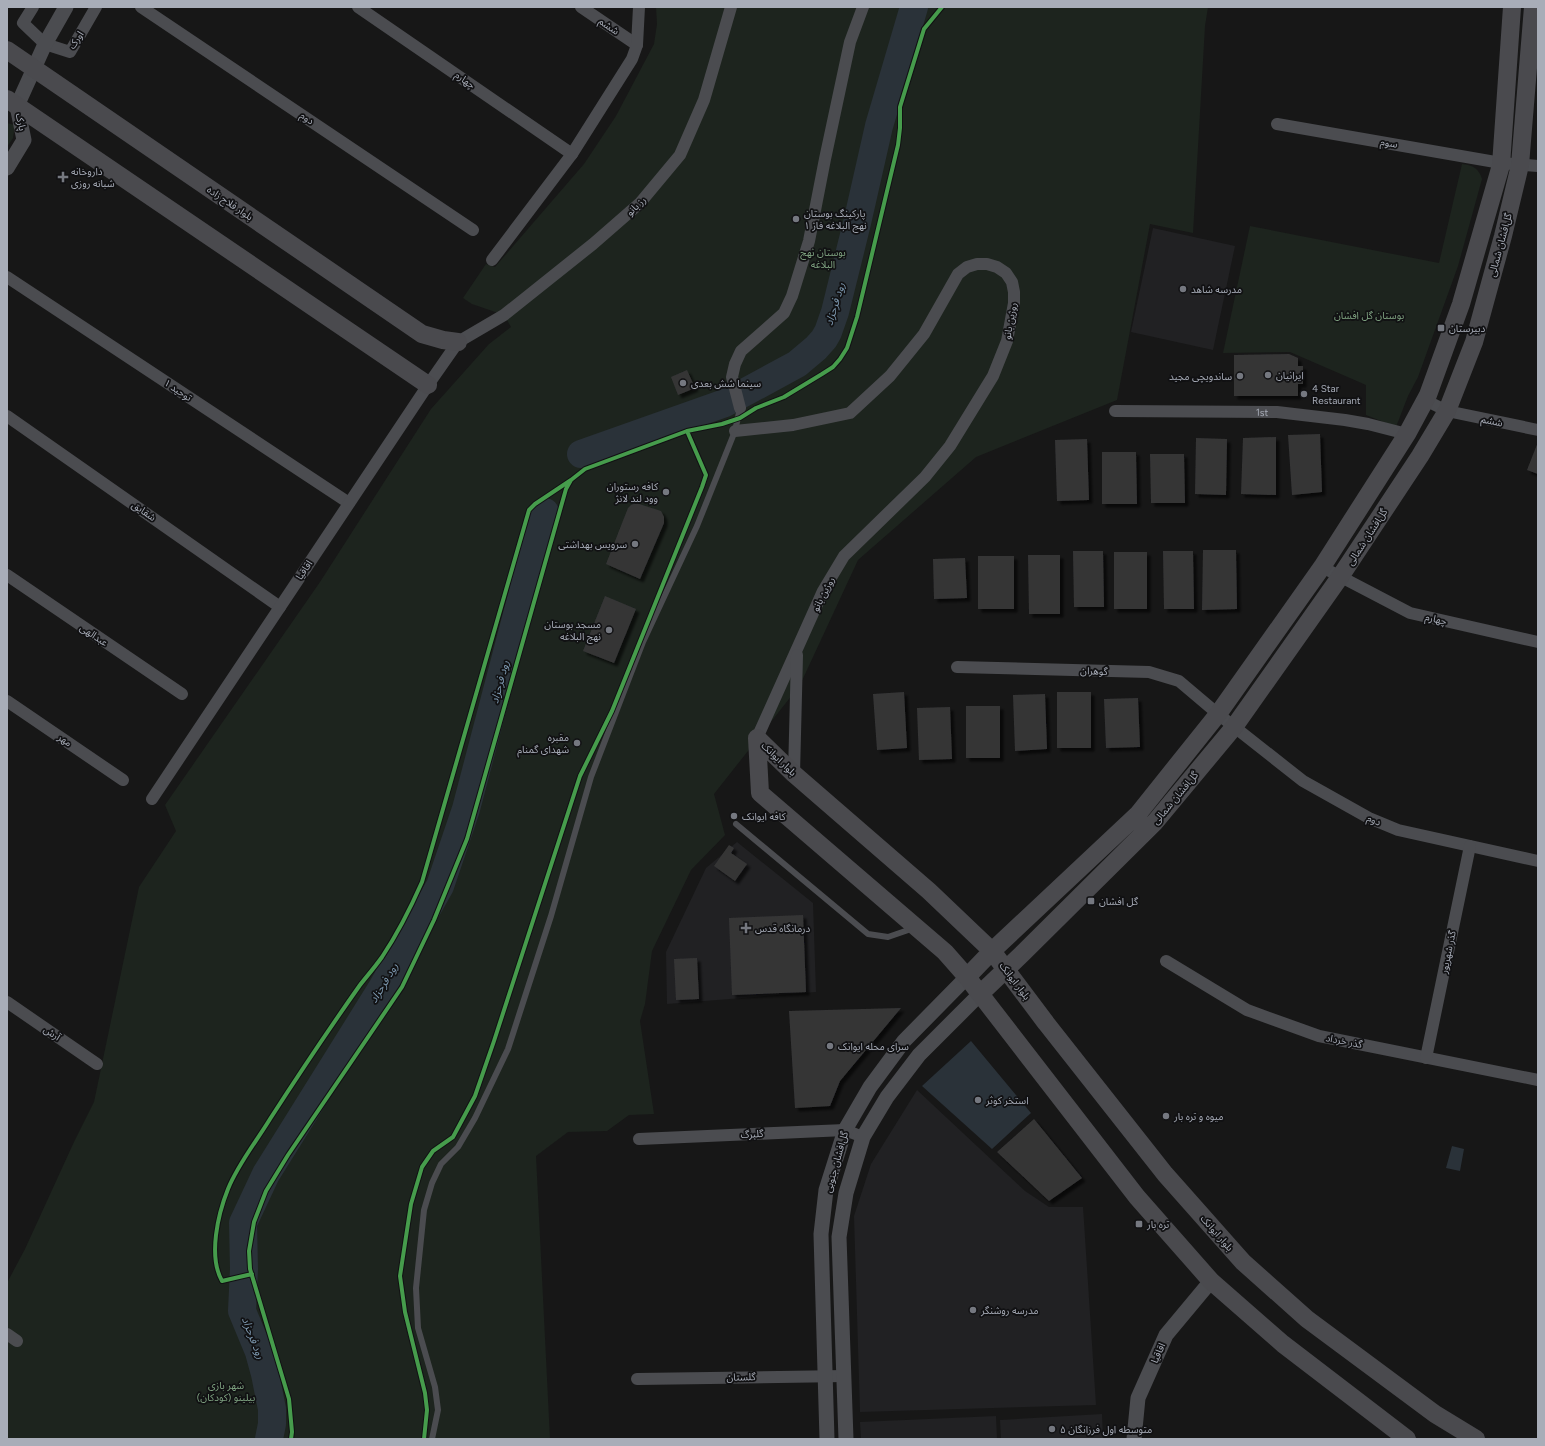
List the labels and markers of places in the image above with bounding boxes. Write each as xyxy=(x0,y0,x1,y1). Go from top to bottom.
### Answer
place label: داروخانه شبانه روزی xyxy=(71,165,115,190)
marker: داروخانه شبانه روزی xyxy=(58,172,68,182)
place label: پارکینگ بوستان نهج البلاغه فاز ۱ xyxy=(804,207,867,233)
marker: پارکینگ بوستان نهج البلاغه فاز ۱ xyxy=(791,214,801,224)
place label: مدرسه شاهد xyxy=(1191,283,1242,296)
marker: مدرسه شاهد xyxy=(1178,284,1188,294)
place label: دبیرستان xyxy=(1449,322,1485,335)
marker: دبیرستان xyxy=(1436,323,1446,333)
place label: ایرانیان xyxy=(1276,369,1304,382)
place label: ساندویچی مجید xyxy=(1169,370,1232,383)
marker: ایرانیان xyxy=(1263,370,1273,380)
marker: ساندویچی مجید xyxy=(1235,371,1245,381)
place label: سینما شش بعدی xyxy=(691,377,761,390)
marker: سینما شش بعدی xyxy=(678,378,688,388)
place label: 4 Star Restaurant xyxy=(1312,382,1361,407)
marker: 4 Star Restaurant xyxy=(1299,389,1309,399)
place label: کافه رستوران وود لند لانژ xyxy=(607,480,659,505)
marker: کافه رستوران وود لند لانژ xyxy=(661,487,671,497)
place label: سرویس بهداشتی xyxy=(558,538,627,551)
marker: سرویس بهداشتی xyxy=(630,539,640,549)
place label: مسجد بوستان نهج البلاغه xyxy=(544,618,601,644)
marker: مسجد بوستان نهج البلاغه xyxy=(604,625,614,635)
place label: مقبره شهدای گمنام xyxy=(517,731,569,758)
marker: مقبره شهدای گمنام xyxy=(572,738,582,748)
place label: کافه ایوانک xyxy=(742,810,787,823)
marker: کافه ایوانک xyxy=(729,811,739,821)
place label: گل افشان xyxy=(1099,895,1139,908)
marker: گل افشان xyxy=(1086,896,1096,906)
marker: درمانگاه قدس xyxy=(740,922,752,934)
place label: درمانگاه قدس xyxy=(755,922,811,935)
place label: سرای محله ایوانک xyxy=(838,1040,909,1053)
marker: سرای محله ایوانک xyxy=(825,1041,835,1051)
place label: استخر کوثر xyxy=(985,1094,1029,1107)
marker: استخر کوثر xyxy=(973,1095,983,1105)
place label: میوه و تره بار xyxy=(1173,1110,1224,1123)
marker: میوه و تره بار xyxy=(1161,1111,1171,1121)
place label: تره بار xyxy=(1146,1218,1169,1231)
marker: تره بار xyxy=(1134,1219,1144,1229)
place label: مدرسه روشنگر xyxy=(980,1304,1039,1317)
marker: مدرسه روشنگر xyxy=(968,1305,978,1315)
place label: متوسطه اول فرزانگان ۵ xyxy=(1060,1423,1152,1436)
marker: متوسطه اول فرزانگان ۵ xyxy=(1047,1424,1057,1434)

